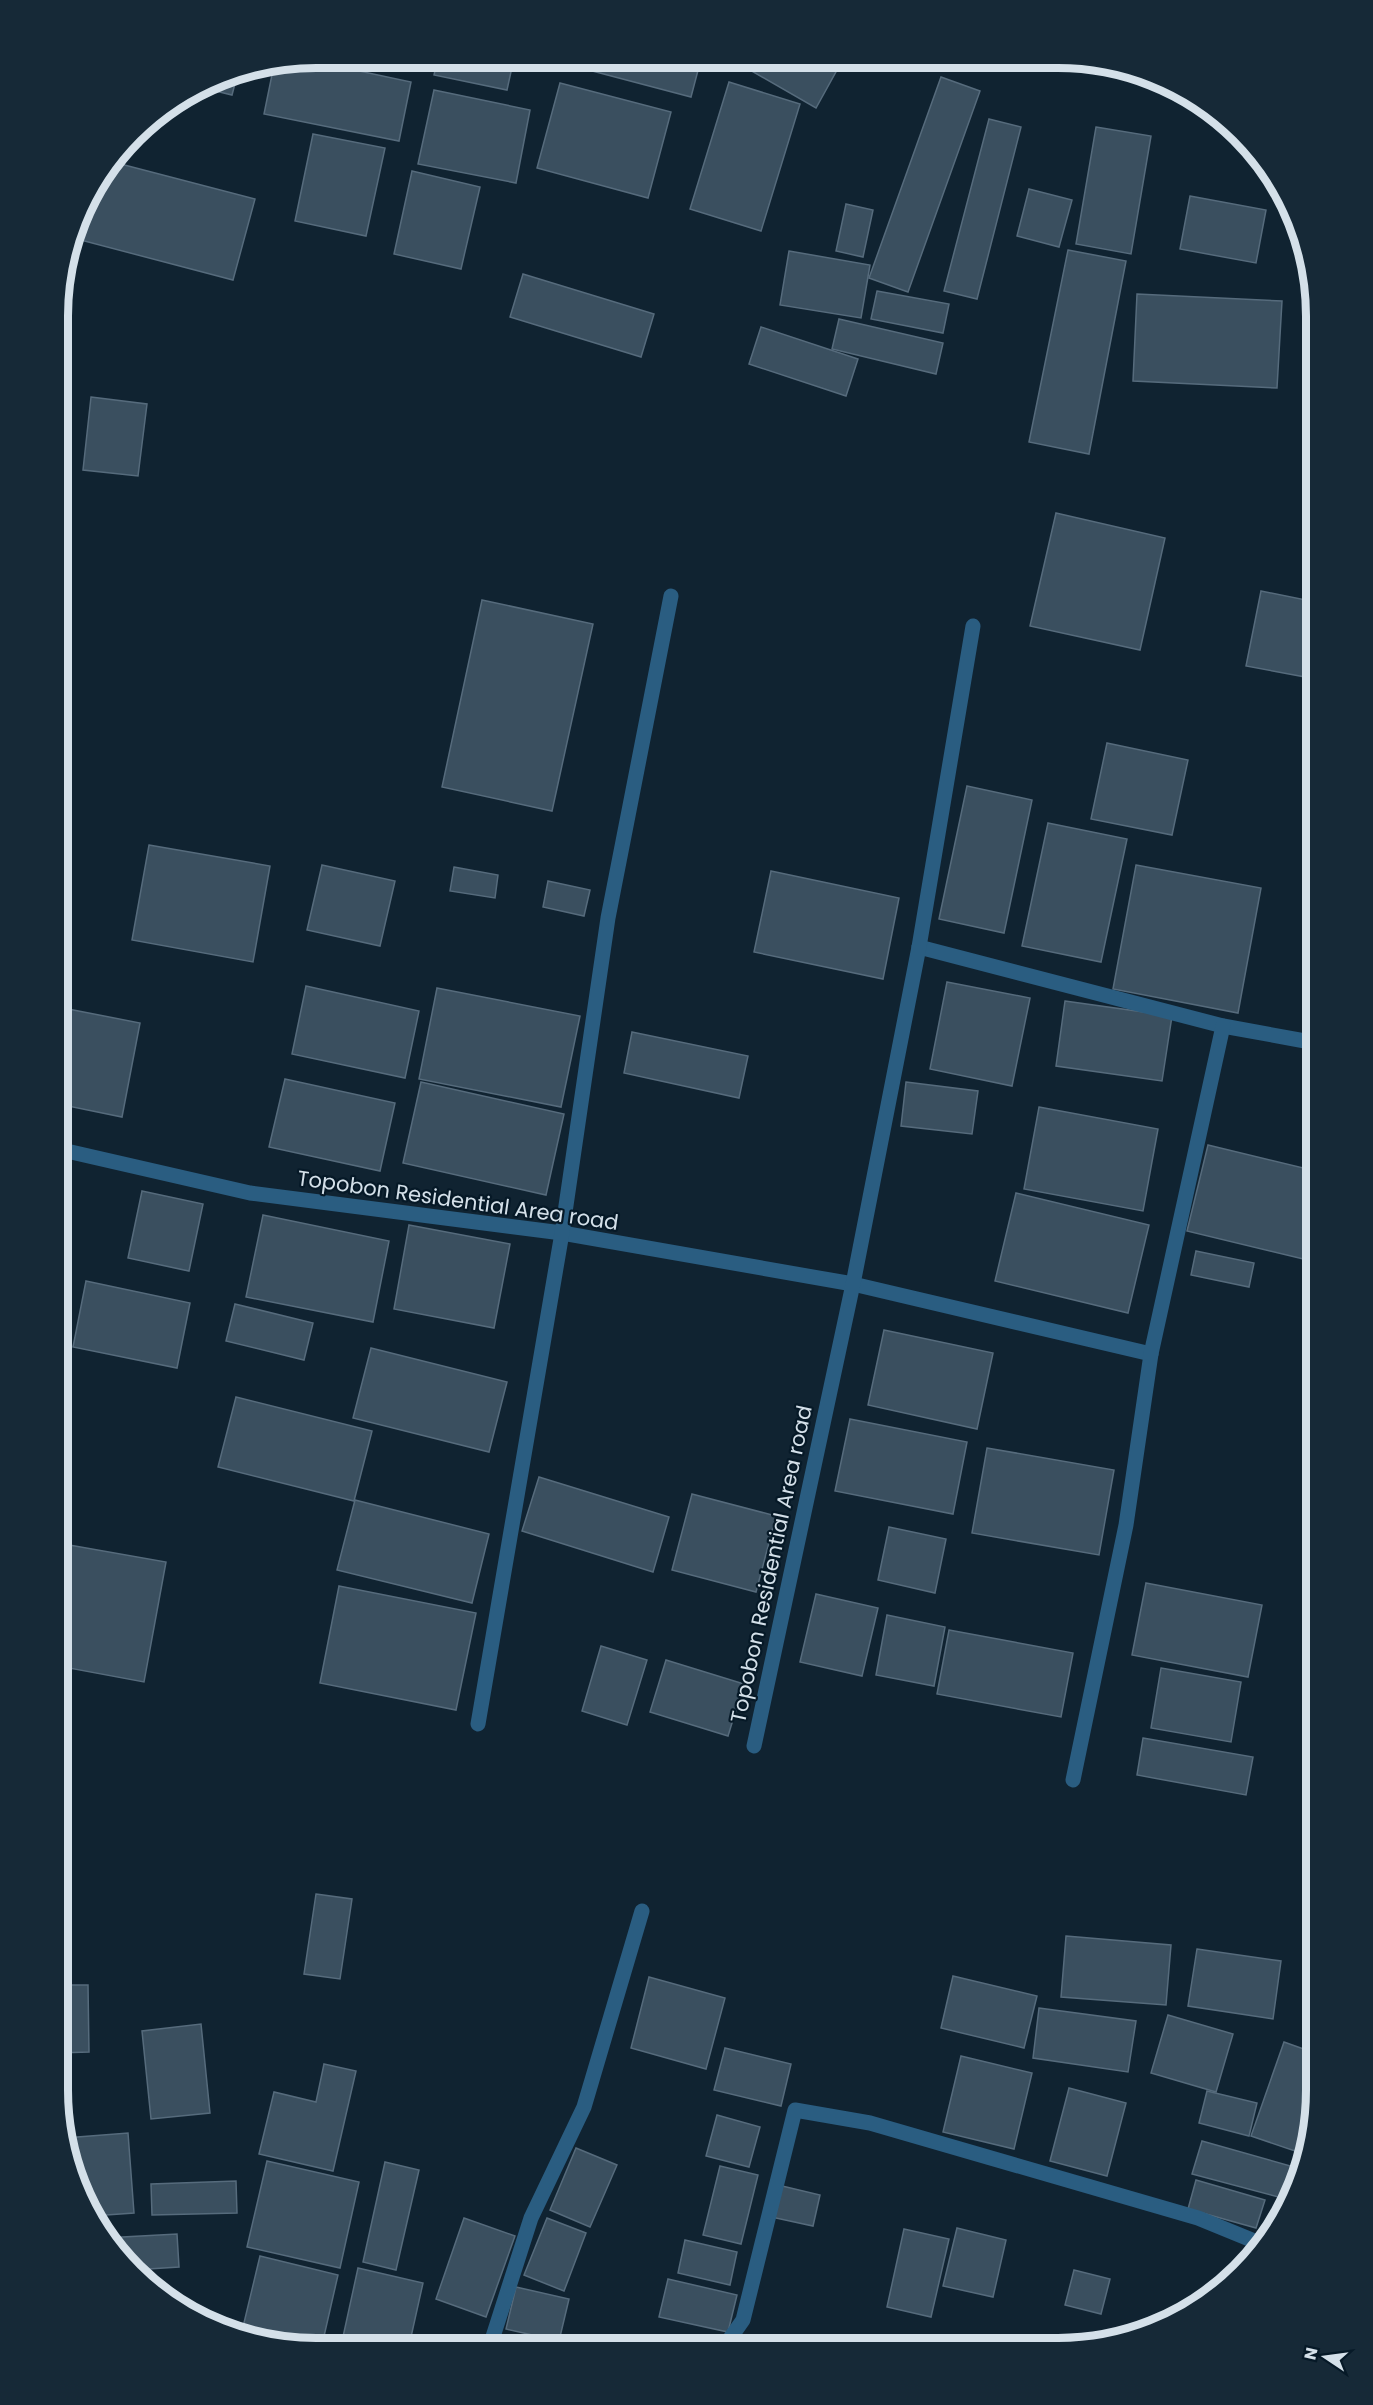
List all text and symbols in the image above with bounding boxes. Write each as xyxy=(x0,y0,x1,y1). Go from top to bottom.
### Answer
street label: Topobon Residential Area road xyxy=(296,1163,620,1237)
street label: Topobon Residential Area road xyxy=(723,1403,819,1725)
north arrow xyxy=(1295,2327,1355,2387)
text: N xyxy=(1298,2345,1323,2362)

